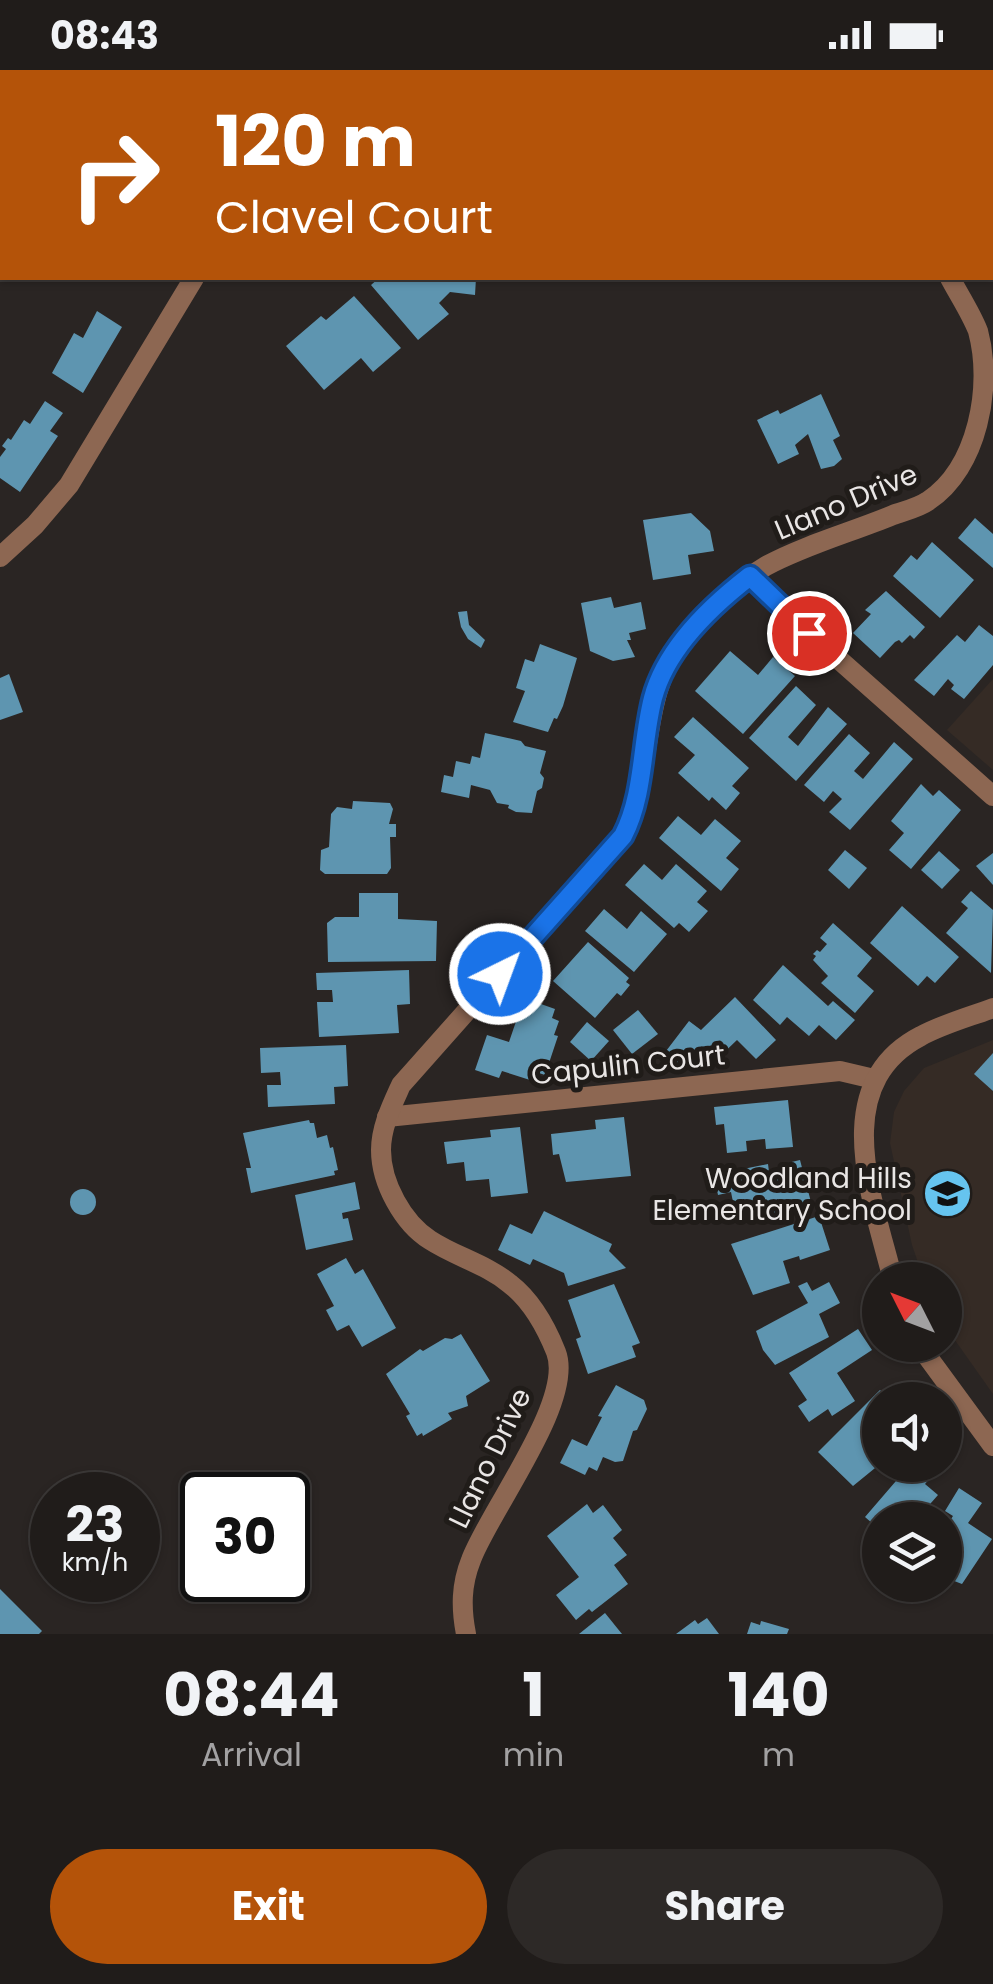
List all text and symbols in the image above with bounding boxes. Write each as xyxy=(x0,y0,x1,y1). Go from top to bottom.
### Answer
text: 08:43 xyxy=(50,9,159,62)
text: 120 m xyxy=(215,92,416,191)
icon: right xyxy=(50,110,180,240)
text: Clavel Court xyxy=(215,186,493,249)
street label: Llano Drive xyxy=(769,454,923,550)
pin xyxy=(767,591,852,676)
icon: arrive xyxy=(782,606,837,661)
position arrow xyxy=(448,922,552,1026)
street label: Capulin Court xyxy=(529,1035,727,1095)
place label: Woodland Hills Elementary School xyxy=(652,1159,912,1230)
school or university icon: Woodland Hills Elementary School xyxy=(921,1168,973,1220)
north arrow xyxy=(862,1262,962,1362)
map controls xyxy=(862,1262,962,1602)
street label: Llano Drive xyxy=(439,1381,541,1535)
button: sound xyxy=(862,1382,962,1482)
speed limit sign: 30 xyxy=(180,1472,310,1602)
text: 23 xyxy=(66,1489,124,1560)
button: layers xyxy=(862,1502,962,1602)
text: km/h xyxy=(62,1545,128,1580)
text: 08:44 xyxy=(163,1653,340,1737)
text: 1 xyxy=(522,1653,545,1737)
text: 140 xyxy=(727,1653,830,1737)
text: Arrival xyxy=(201,1732,302,1777)
text: min xyxy=(503,1732,564,1777)
text: m xyxy=(762,1732,795,1777)
button: Exit xyxy=(50,1849,487,1964)
button: Share xyxy=(507,1849,943,1964)

